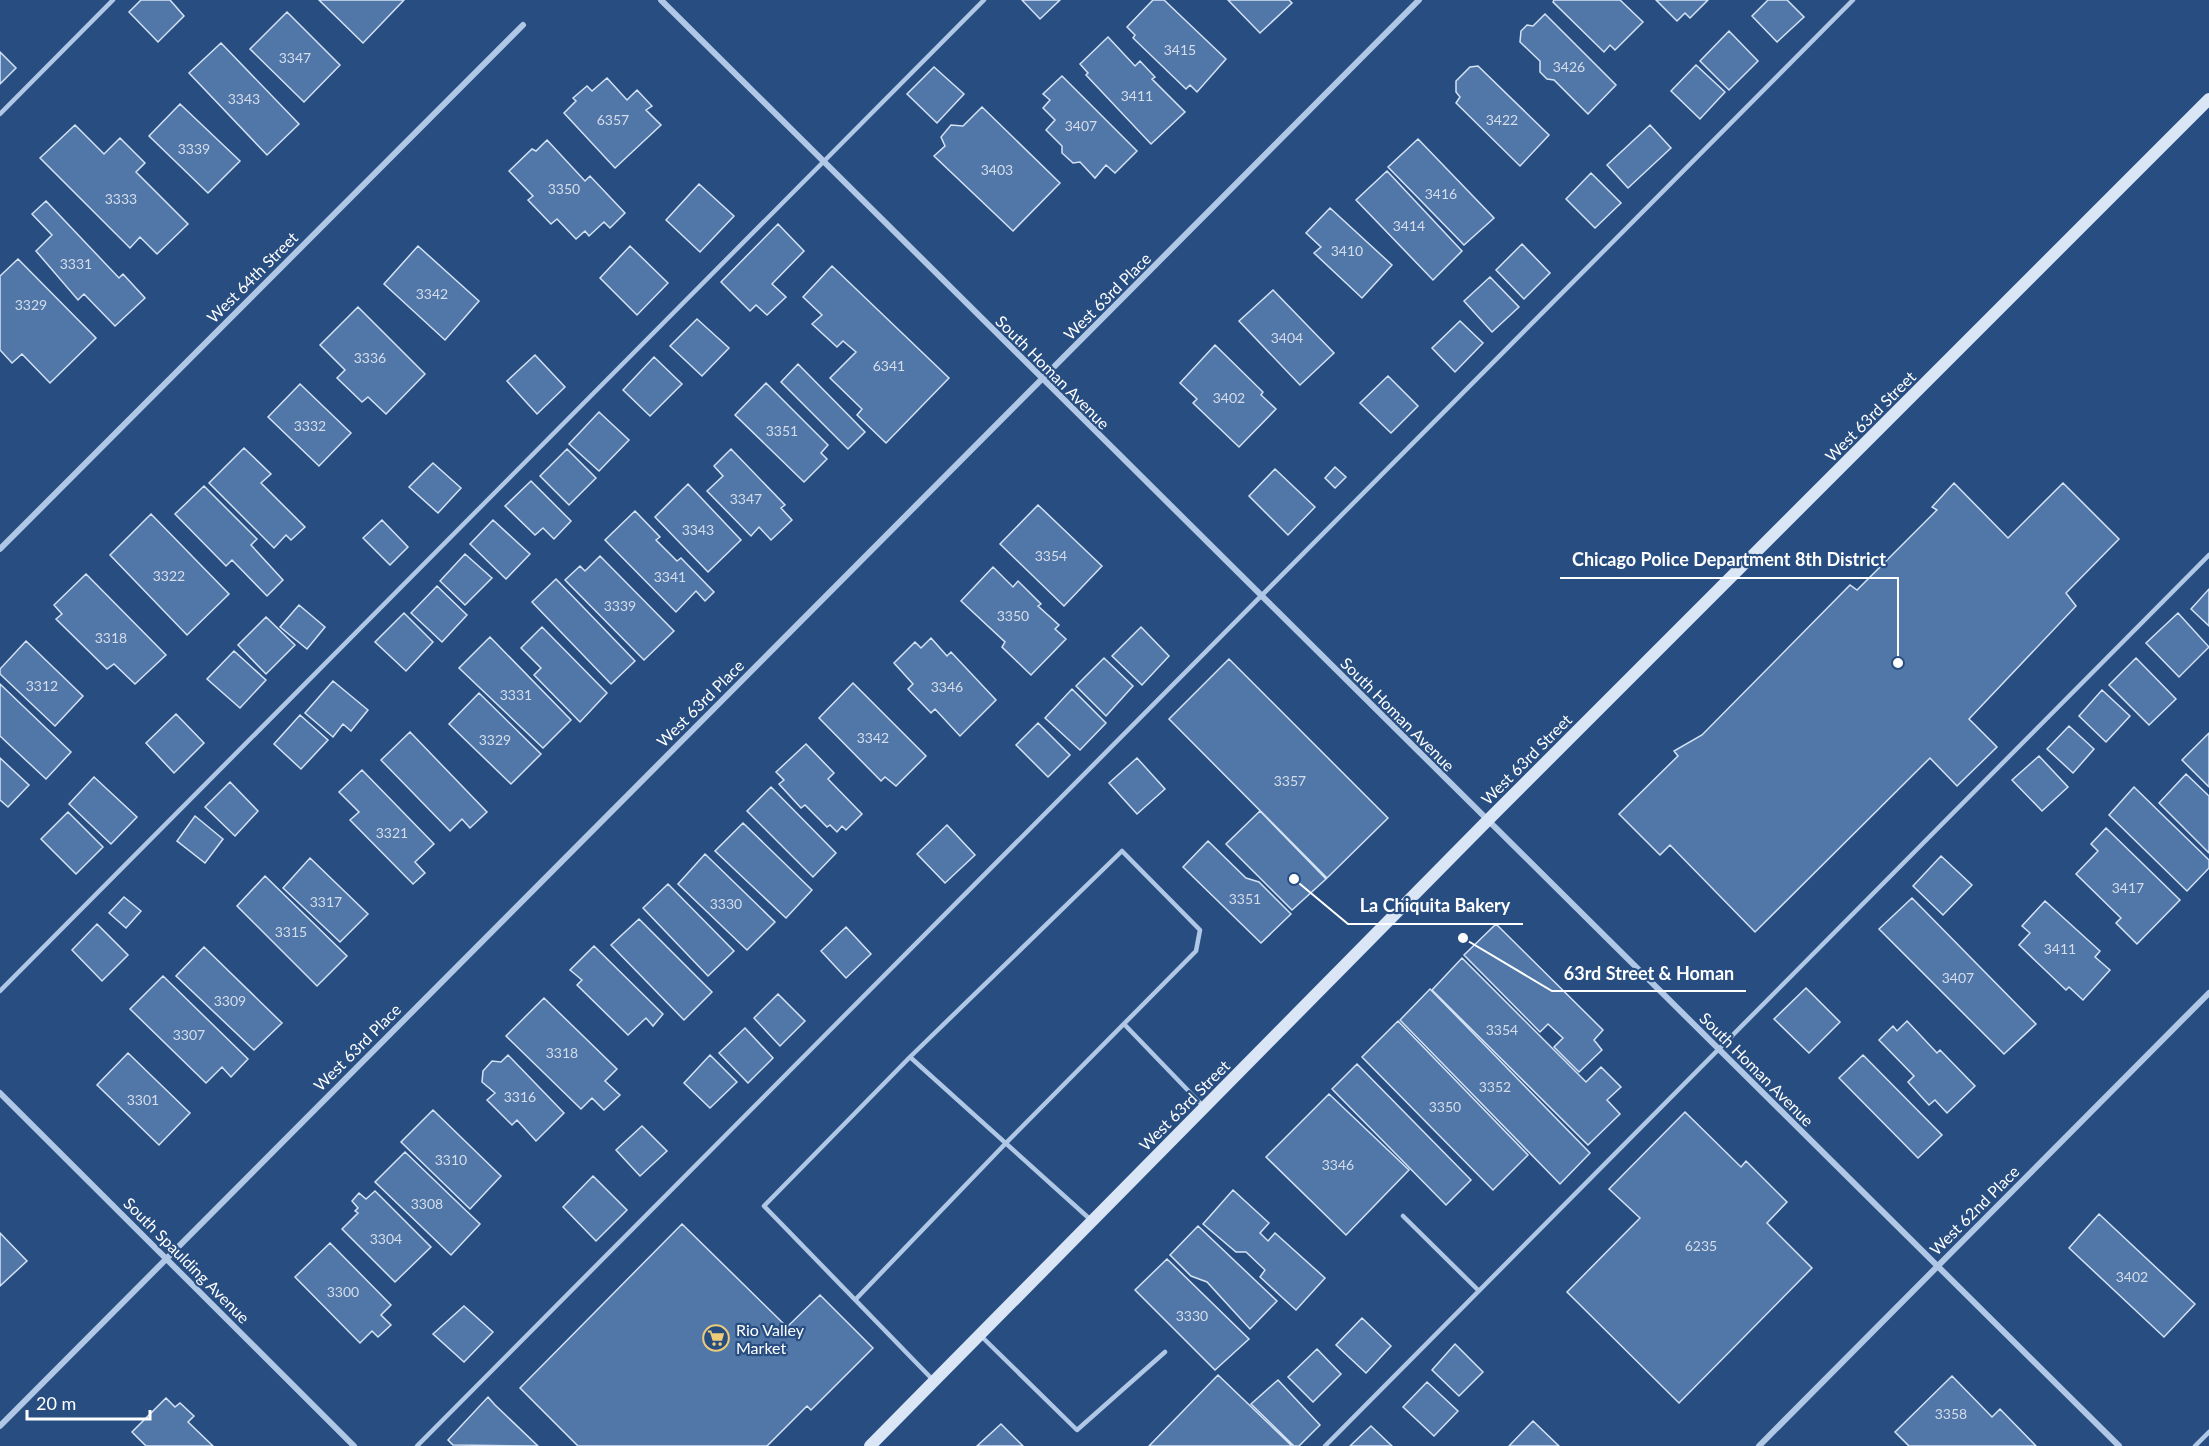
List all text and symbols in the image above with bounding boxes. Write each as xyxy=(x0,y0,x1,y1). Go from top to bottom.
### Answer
house number: 3415 xyxy=(1164,41,1196,58)
house number: 3347 xyxy=(279,49,311,66)
house number: 3426 xyxy=(1553,58,1585,75)
house number: 3411 xyxy=(1121,87,1153,104)
house number: 3343 xyxy=(228,90,260,107)
house number: 6357 xyxy=(597,111,629,128)
house number: 3422 xyxy=(1486,111,1518,128)
house number: 3407 xyxy=(1065,117,1097,134)
house number: 3339 xyxy=(178,140,210,157)
house number: 3403 xyxy=(981,161,1013,178)
house number: 3350 xyxy=(548,180,580,197)
house number: 3416 xyxy=(1425,185,1457,202)
house number: 3333 xyxy=(105,190,137,207)
house number: 3414 xyxy=(1393,217,1425,234)
street label: West 64th Street xyxy=(203,228,301,326)
house number: 3410 xyxy=(1331,242,1363,259)
street label: West 63rd Place xyxy=(1060,249,1154,343)
house number: 3331 xyxy=(60,255,92,272)
house number: 3342 xyxy=(416,285,448,302)
house number: 3329 xyxy=(15,296,47,313)
street label: South Homan Avenue xyxy=(992,311,1114,433)
house number: 3404 xyxy=(1271,329,1303,346)
house number: 3336 xyxy=(354,349,386,366)
house number: 6341 xyxy=(873,357,905,374)
street label: West 63rd Street xyxy=(1821,367,1919,465)
house number: 3402 xyxy=(1213,389,1245,406)
house number: 3332 xyxy=(294,417,326,434)
house number: 3351 xyxy=(766,422,798,439)
house number: 3347 xyxy=(730,490,762,507)
house number: 3343 xyxy=(682,521,714,538)
callout: Chicago Police Department 8th District xyxy=(1560,542,1898,578)
house number: 3354 xyxy=(1035,547,1067,564)
text: Chicago Police Department 8th District xyxy=(1572,548,1886,570)
house number: 3322 xyxy=(153,567,185,584)
house number: 3341 xyxy=(654,568,686,585)
house number: 3339 xyxy=(604,597,636,614)
house number: 3350 xyxy=(997,607,1029,624)
house number: 3318 xyxy=(95,629,127,646)
street label: South Homan Avenue xyxy=(1337,653,1459,775)
street label: West 63rd Place xyxy=(653,656,747,750)
house number: 3312 xyxy=(26,677,58,694)
house number: 3346 xyxy=(931,678,963,695)
house number: 3331 xyxy=(500,686,532,703)
street label: West 63rd Street xyxy=(1477,710,1575,808)
house number: 3342 xyxy=(857,729,889,746)
house number: 3329 xyxy=(479,731,511,748)
house number: 3357 xyxy=(1274,772,1306,789)
house number: 3321 xyxy=(376,824,408,841)
house number: 3417 xyxy=(2112,879,2144,896)
callout: La Chiquita Bakery xyxy=(1348,888,1523,924)
house number: 3351 xyxy=(1229,890,1261,907)
house number: 3317 xyxy=(310,893,342,910)
text: La Chiquita Bakery xyxy=(1360,894,1511,916)
house number: 3330 xyxy=(710,895,742,912)
house number: 3315 xyxy=(275,923,307,940)
house number: 3411 xyxy=(2044,940,2076,957)
callout: 63rd Street & Homan xyxy=(1552,955,1746,991)
text: 63rd Street & Homan xyxy=(1564,962,1734,984)
house number: 3407 xyxy=(1942,969,1974,986)
house number: 3309 xyxy=(214,992,246,1009)
street label: West 63rd Place xyxy=(310,1000,404,1094)
street label: South Homan Avenue xyxy=(1696,1008,1818,1130)
house number: 3354 xyxy=(1486,1021,1518,1038)
house number: 3307 xyxy=(173,1026,205,1043)
house number: 3318 xyxy=(546,1044,578,1061)
street label: West 63rd Street xyxy=(1135,1056,1233,1154)
house number: 3352 xyxy=(1479,1078,1511,1095)
house number: 3316 xyxy=(504,1088,536,1105)
house number: 3301 xyxy=(127,1091,159,1108)
house number: 3350 xyxy=(1429,1098,1461,1115)
house number: 3310 xyxy=(435,1151,467,1168)
house number: 3346 xyxy=(1322,1156,1354,1173)
street label: West 62nd Place xyxy=(1925,1161,2023,1259)
street label: South Spaulding Avenue xyxy=(120,1193,254,1327)
house number: 3308 xyxy=(411,1195,443,1212)
house number: 3304 xyxy=(370,1230,402,1247)
house number: 6235 xyxy=(1685,1237,1717,1254)
house number: 3402 xyxy=(2116,1268,2148,1285)
house number: 3300 xyxy=(327,1283,359,1300)
house number: 3330 xyxy=(1176,1307,1208,1324)
place label: Rio Valley Market xyxy=(736,1320,805,1357)
supermarket icon: Rio Valley Market xyxy=(701,1323,731,1353)
scale bar xyxy=(27,1383,150,1421)
text: 20 m xyxy=(36,1392,76,1414)
house number: 3358 xyxy=(1935,1405,1967,1422)

